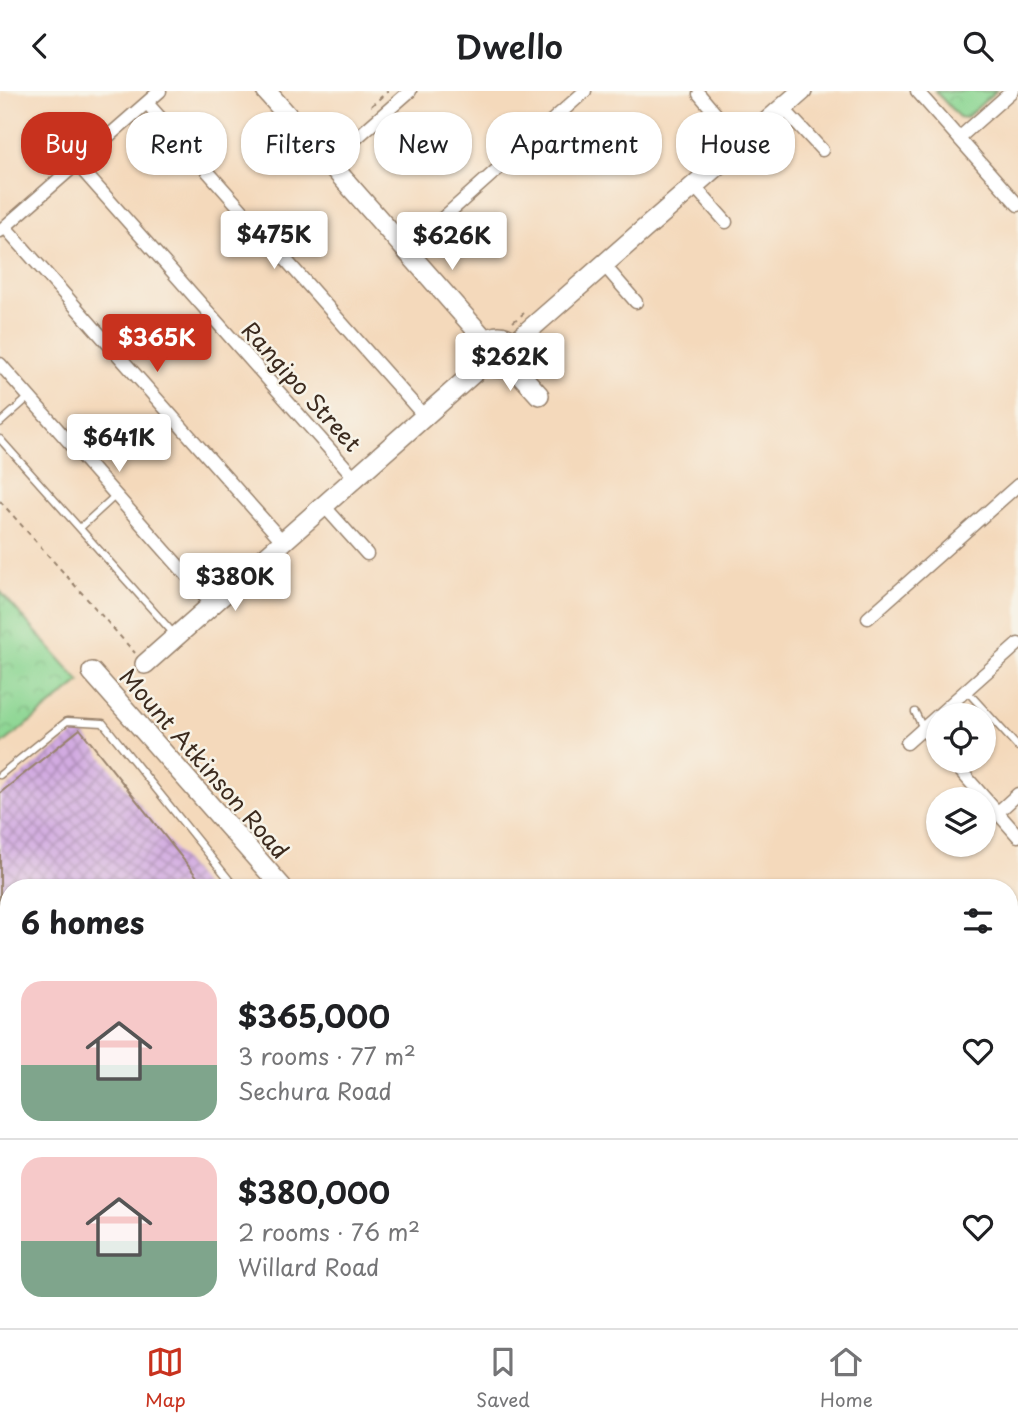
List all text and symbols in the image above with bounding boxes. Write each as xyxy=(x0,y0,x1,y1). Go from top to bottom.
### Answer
text: Dwello xyxy=(455,22,563,70)
icon: back xyxy=(21,27,59,65)
icon: search xyxy=(959,27,997,65)
chip: Buy xyxy=(21,112,112,175)
chip: Rent xyxy=(126,112,227,175)
chip: Filters xyxy=(241,112,360,175)
chip: New xyxy=(374,112,472,175)
chip: Apartment xyxy=(486,112,662,175)
chip: House xyxy=(676,112,795,175)
pin: $475K xyxy=(225,211,323,271)
pin: $626K xyxy=(403,213,501,272)
text: $475K xyxy=(237,216,311,251)
text: $626K xyxy=(413,217,491,252)
street label: Rangipo Street xyxy=(234,313,370,459)
pin: $365K xyxy=(108,315,206,374)
text: $365K xyxy=(118,319,196,354)
pin: $262K xyxy=(461,334,559,393)
text: $262K xyxy=(471,338,549,373)
pin: $641K xyxy=(70,415,168,474)
text: $641K xyxy=(83,419,155,454)
pin: $380K xyxy=(186,553,284,613)
text: $380K xyxy=(196,558,274,593)
street label: Mount Atkinson Road xyxy=(112,660,298,866)
map controls xyxy=(926,703,996,857)
button: locate xyxy=(926,703,996,773)
button: layers xyxy=(926,787,996,857)
text: 6 homes xyxy=(21,899,144,944)
icon: filters xyxy=(959,902,997,940)
text: $365,000 xyxy=(238,993,390,1038)
icon: home xyxy=(77,1009,161,1093)
icon: heart xyxy=(959,1032,997,1070)
text: 3 rooms · 77 m² xyxy=(238,1038,416,1073)
text: Sechura Road xyxy=(238,1073,392,1108)
text: $380,000 xyxy=(238,1169,390,1214)
icon: home xyxy=(77,1185,161,1269)
icon: heart xyxy=(959,1208,997,1246)
text: 2 rooms · 76 m² xyxy=(238,1214,420,1249)
text: Willard Road xyxy=(238,1249,380,1284)
tab: Map xyxy=(145,1343,186,1413)
tab: Saved xyxy=(476,1343,530,1413)
tab: Home xyxy=(820,1343,873,1413)

